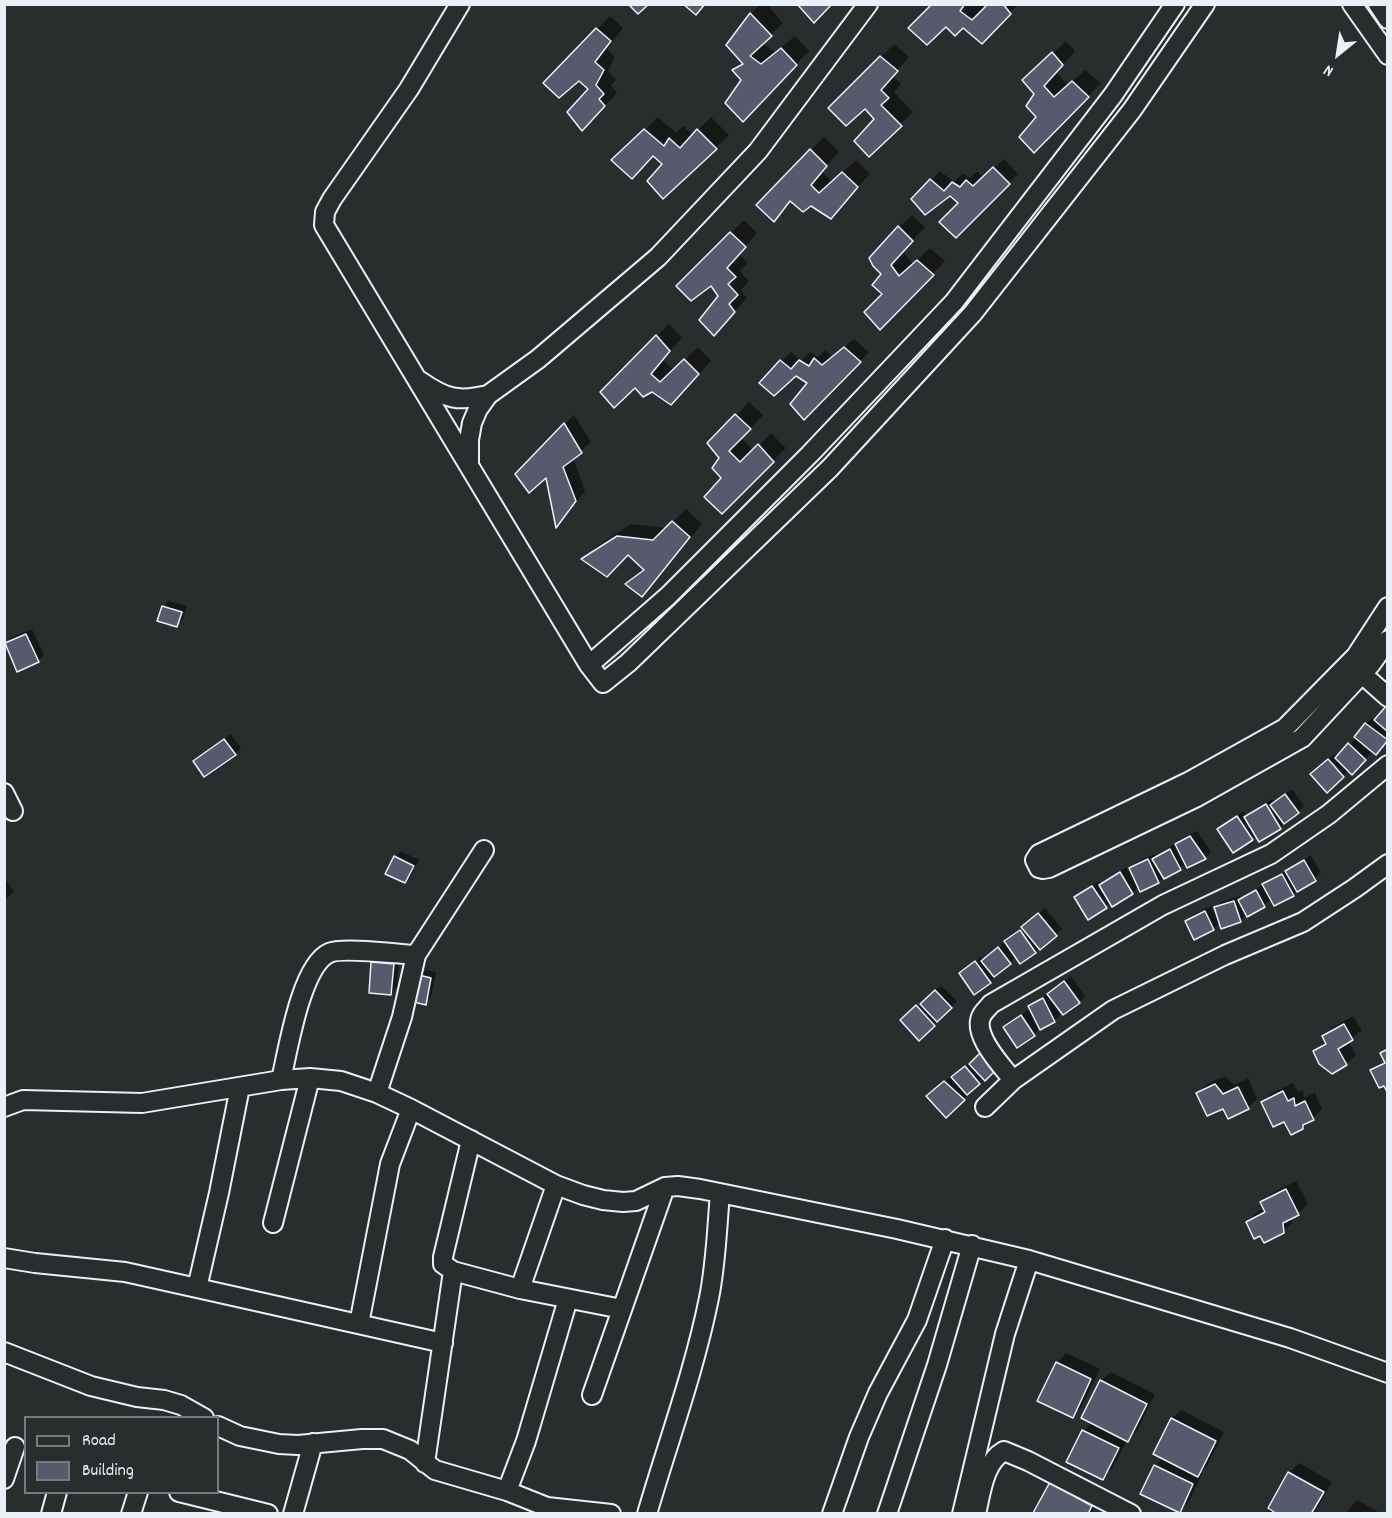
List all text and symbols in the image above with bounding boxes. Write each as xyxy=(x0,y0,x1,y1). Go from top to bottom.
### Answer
north arrow xyxy=(1308,24,1368,84)
text: N xyxy=(1320,58,1338,82)
legend xyxy=(24,1416,219,1494)
text: Road xyxy=(82,1429,116,1454)
text: Building xyxy=(82,1459,134,1484)

